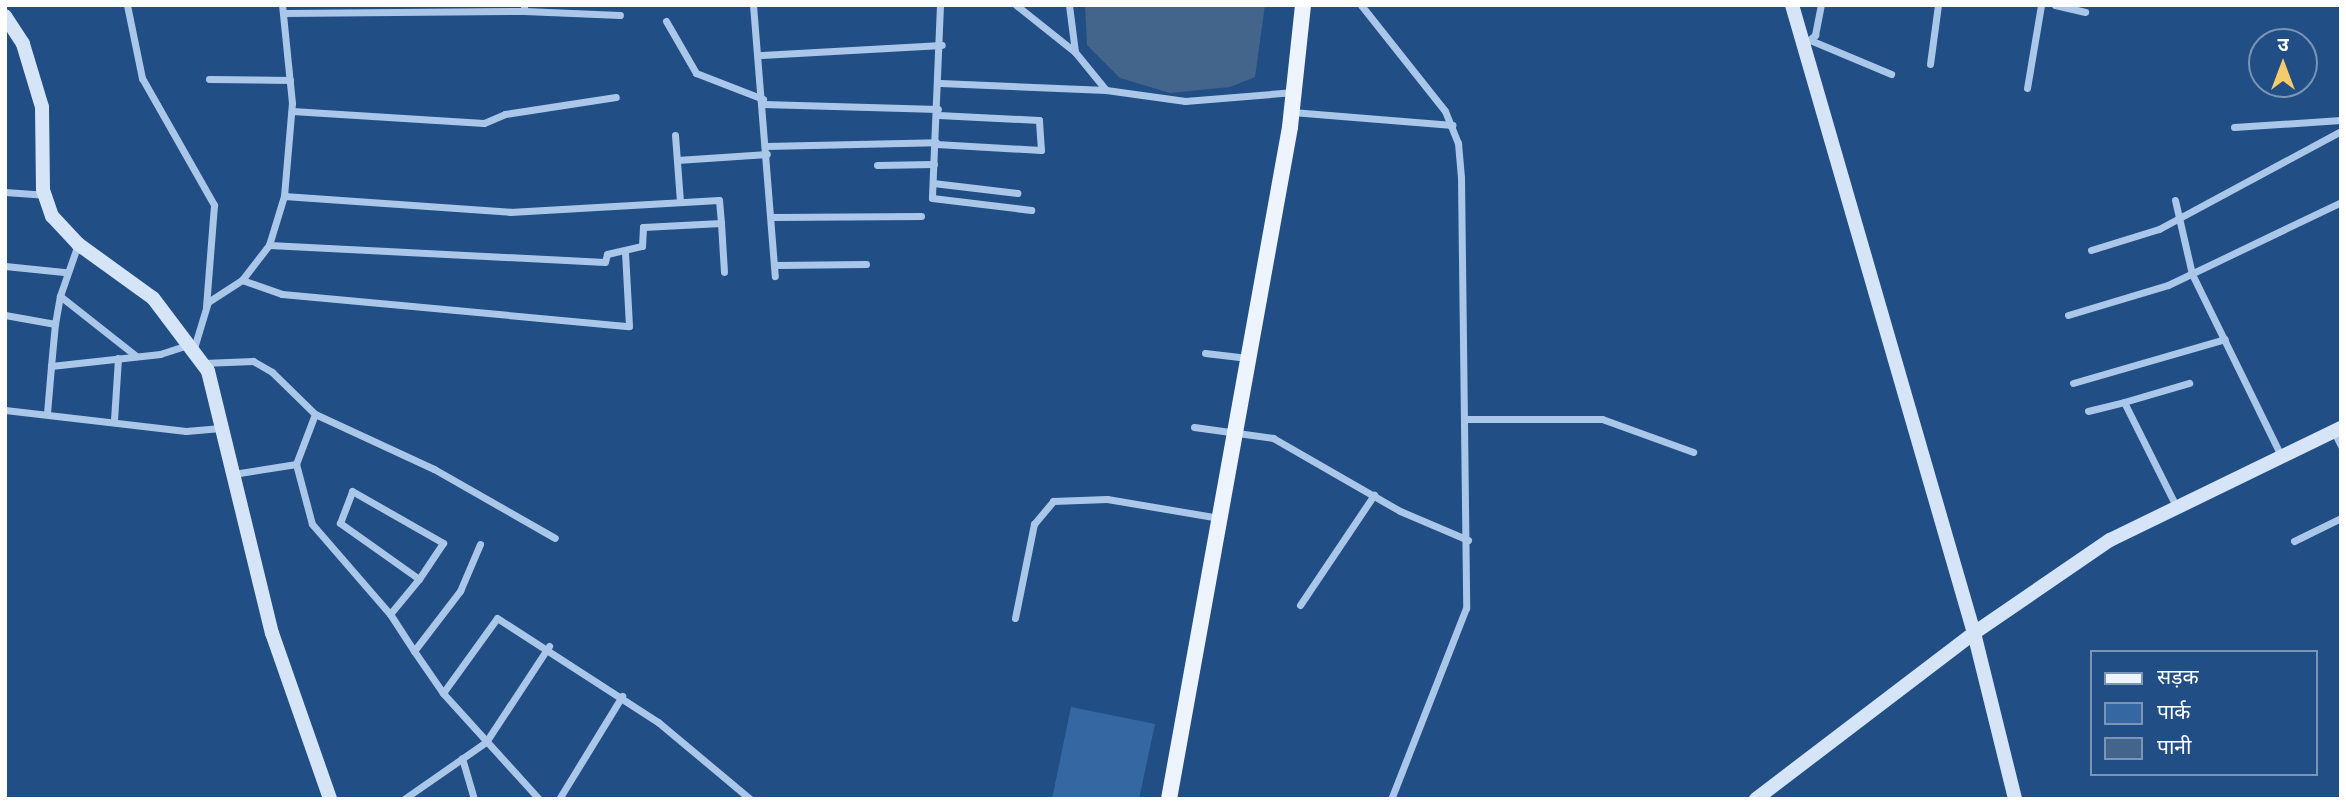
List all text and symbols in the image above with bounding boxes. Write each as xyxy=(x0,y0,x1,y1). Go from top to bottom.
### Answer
north arrow xyxy=(2248,28,2318,98)
text: उ xyxy=(2277,33,2289,55)
legend xyxy=(2090,650,2318,776)
text: सड़क xyxy=(2157,665,2199,689)
text: पार्क xyxy=(2157,700,2191,724)
text: पानी xyxy=(2157,735,2191,759)

